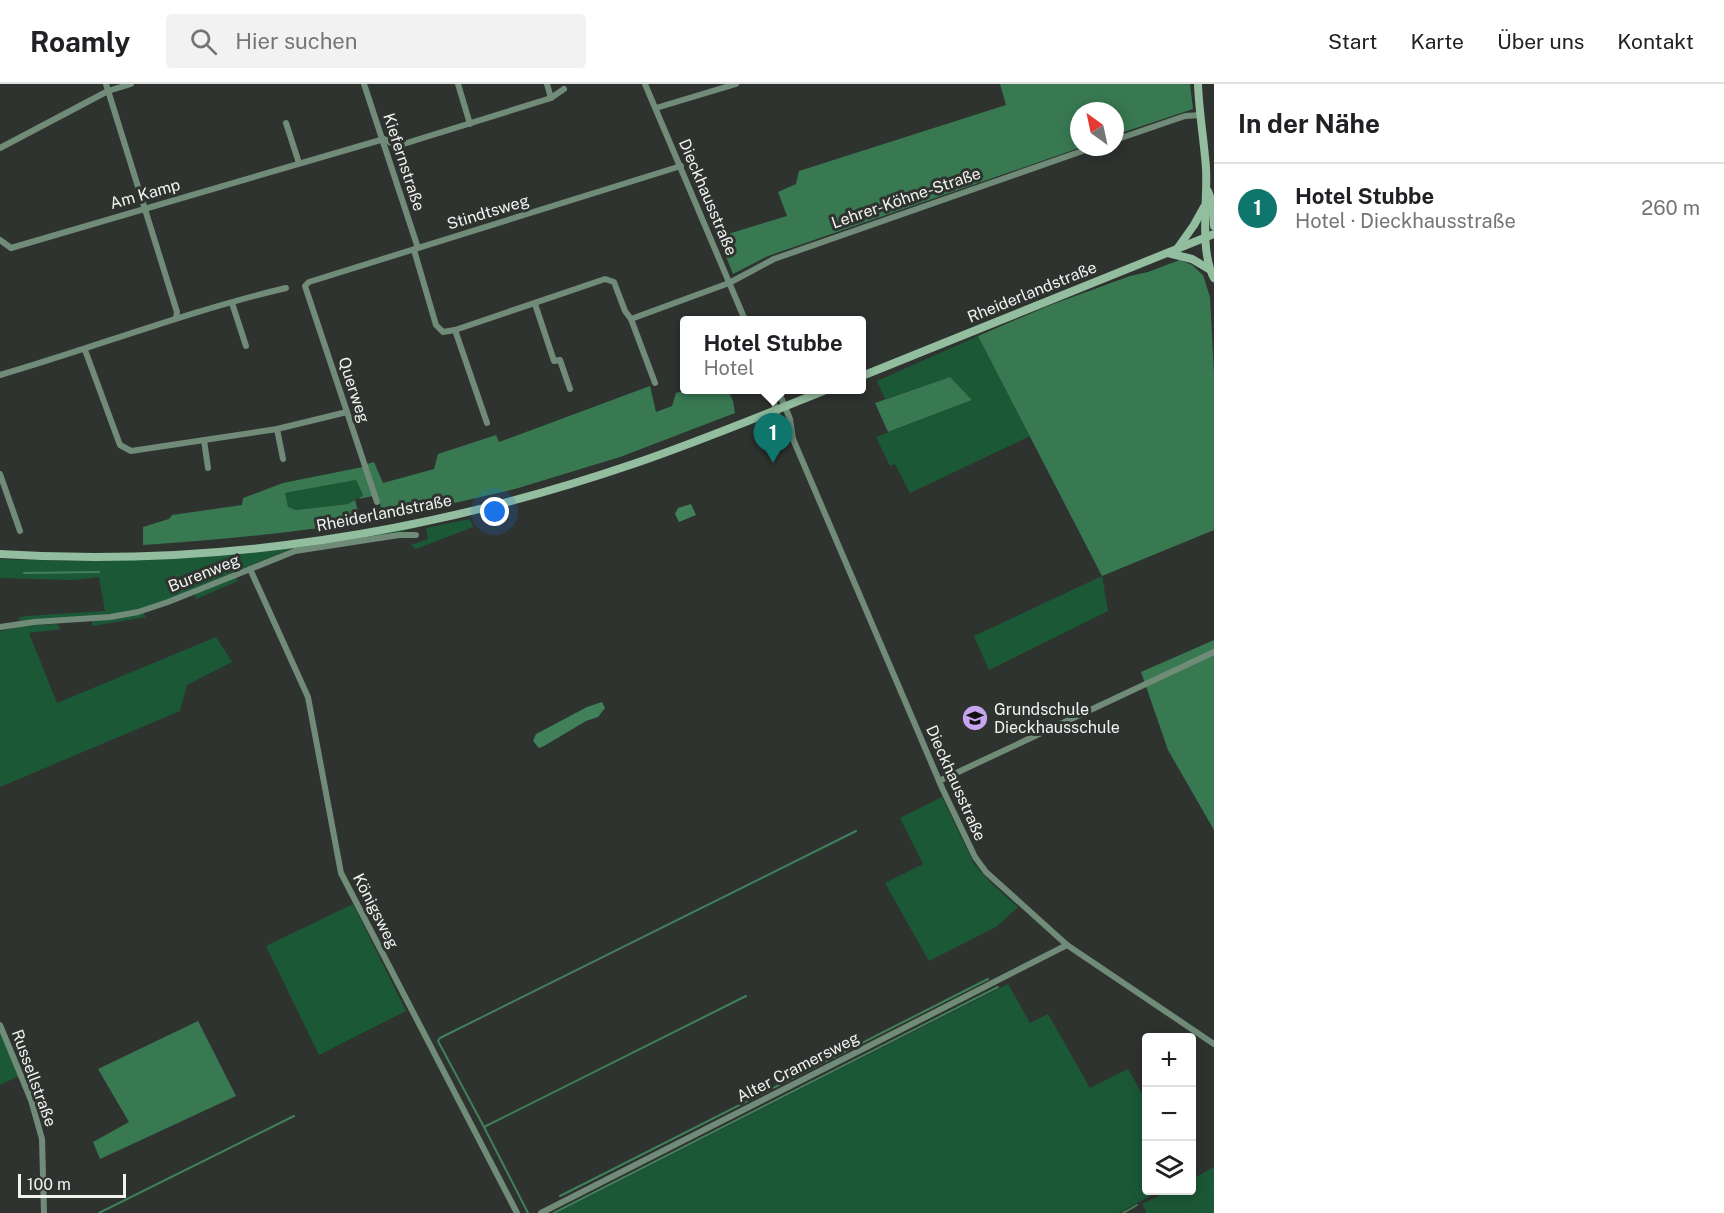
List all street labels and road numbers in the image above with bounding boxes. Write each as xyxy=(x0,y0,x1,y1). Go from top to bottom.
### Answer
street label: Kiefernstraße xyxy=(379,111,429,213)
street label: Dieckhausstraße xyxy=(675,136,741,258)
street label: Lehrer-Köhne-Straße xyxy=(829,164,983,232)
street label: Am Kamp xyxy=(108,175,182,213)
street label: Stindtsweg xyxy=(445,190,531,234)
street label: Rheiderlandstraße xyxy=(965,257,1099,327)
street label: Querweg xyxy=(334,355,374,425)
street label: Rheiderlandstraße xyxy=(315,491,453,535)
street label: Burenweg xyxy=(165,550,243,596)
street label: Dieckhausstraße xyxy=(922,722,990,844)
street label: Königsweg xyxy=(349,870,403,952)
street label: Russellstraße xyxy=(8,1027,60,1129)
street label: Alter Cramersweg xyxy=(733,1028,863,1106)

